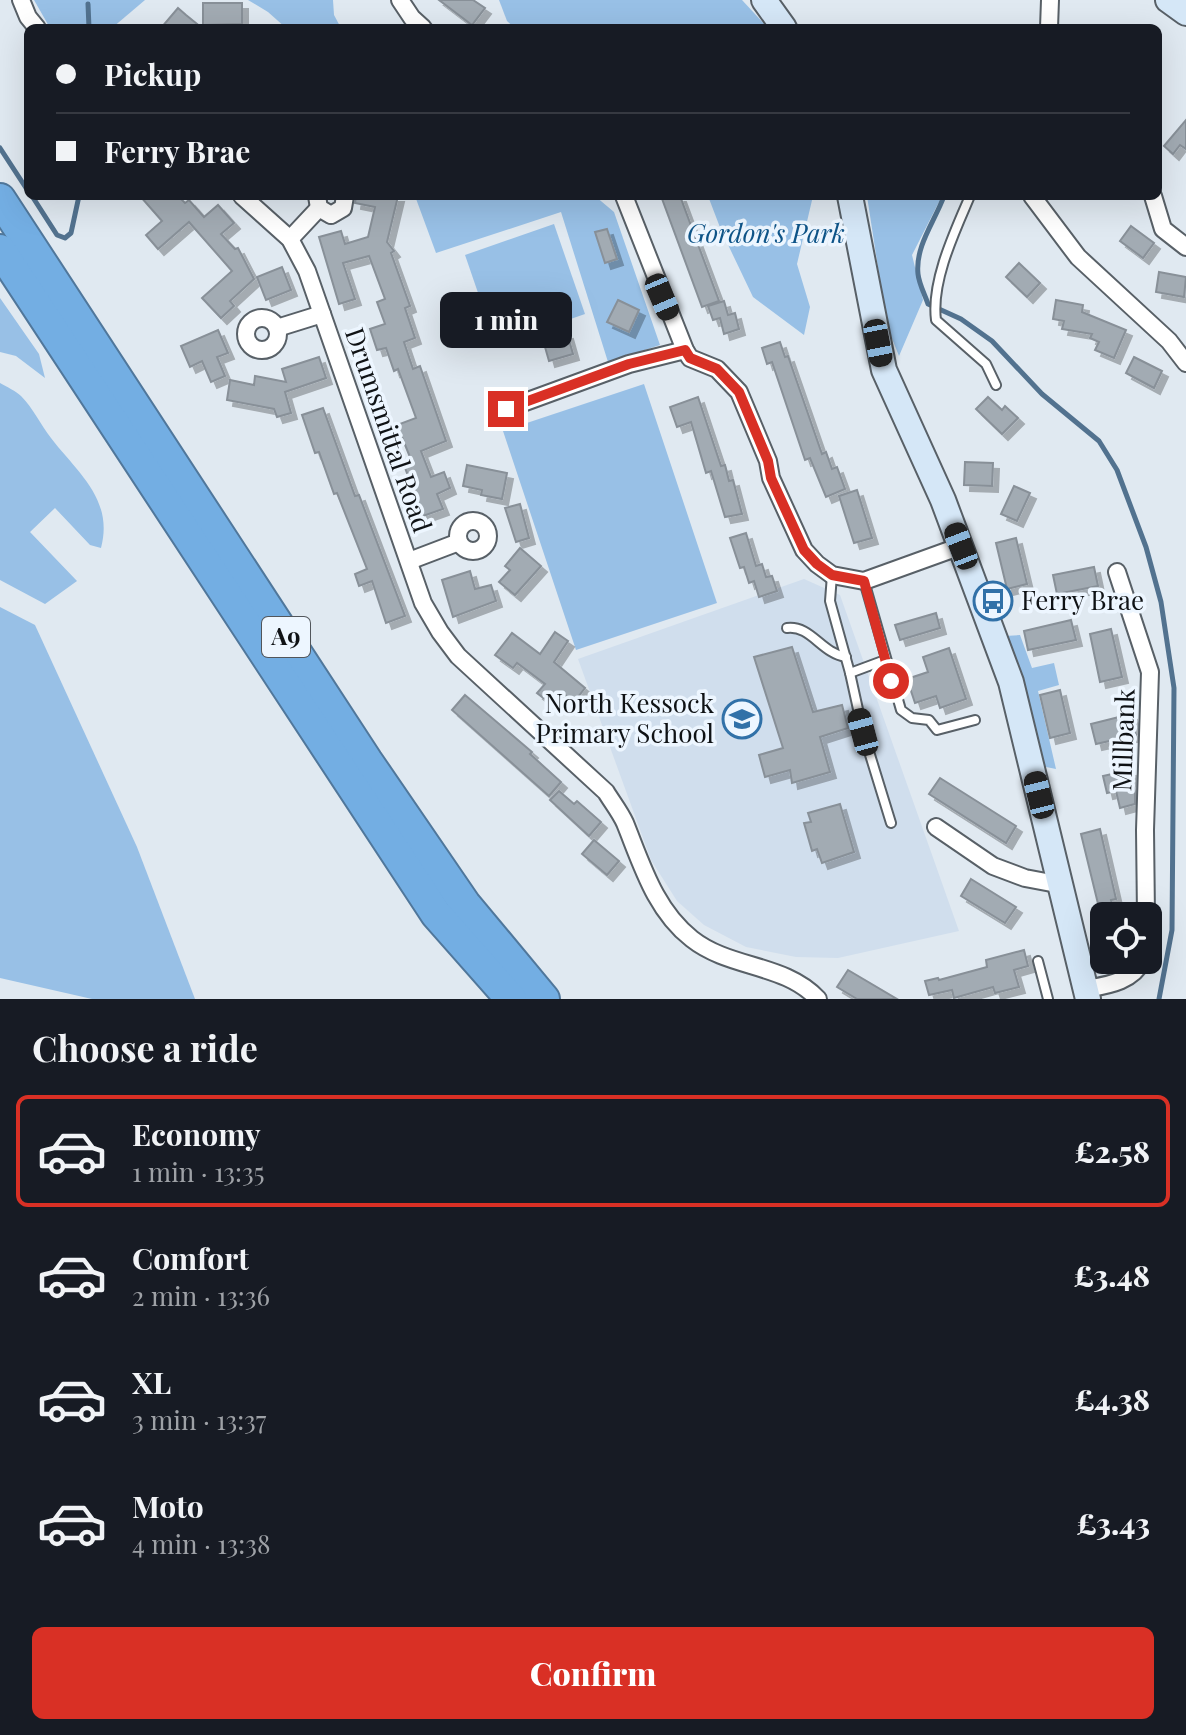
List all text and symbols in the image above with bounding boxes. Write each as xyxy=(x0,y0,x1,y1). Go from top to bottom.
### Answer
text: Pickup xyxy=(104,54,201,94)
text: Ferry Brae xyxy=(104,131,250,171)
park label: Gordon's Park xyxy=(687,215,845,250)
car xyxy=(642,270,682,324)
callout: 1 min xyxy=(440,293,572,349)
text: 1 min xyxy=(474,302,538,337)
car xyxy=(862,317,894,369)
street label: Drumsmittal Road xyxy=(338,323,441,537)
route end xyxy=(488,391,524,427)
car xyxy=(941,519,981,573)
bus stop icon: Ferry Brae xyxy=(972,580,1014,622)
place label: Ferry Brae xyxy=(1021,582,1144,617)
road number: A9 xyxy=(262,617,310,657)
route start xyxy=(873,663,909,699)
place label: North Kessock Primary School xyxy=(535,685,715,750)
street label: Millbank xyxy=(1103,687,1142,792)
school or university icon: North Kessock Primary School xyxy=(721,698,763,740)
car xyxy=(845,706,881,758)
car xyxy=(1022,769,1056,821)
map controls xyxy=(1090,902,1162,974)
button: locate xyxy=(1090,902,1162,974)
text: Choose a ride xyxy=(32,1023,258,1071)
text: Economy xyxy=(132,1114,261,1154)
icon: car xyxy=(36,1115,108,1187)
text: £2.58 xyxy=(1074,1131,1150,1171)
text: 1 min · 13:35 xyxy=(132,1154,264,1189)
text: Comfort xyxy=(132,1238,249,1278)
icon: car xyxy=(36,1239,108,1311)
text: £3.48 xyxy=(1073,1255,1150,1295)
text: 2 min · 13:36 xyxy=(132,1278,270,1313)
text: XL xyxy=(132,1362,171,1402)
icon: car xyxy=(36,1363,108,1435)
text: £4.38 xyxy=(1074,1379,1150,1419)
text: 3 min · 13:37 xyxy=(132,1402,266,1437)
text: Moto xyxy=(132,1486,204,1526)
icon: car xyxy=(36,1487,108,1559)
text: £3.43 xyxy=(1076,1503,1150,1543)
text: 4 min · 13:38 xyxy=(132,1526,270,1561)
button: Confirm xyxy=(32,1627,1154,1719)

